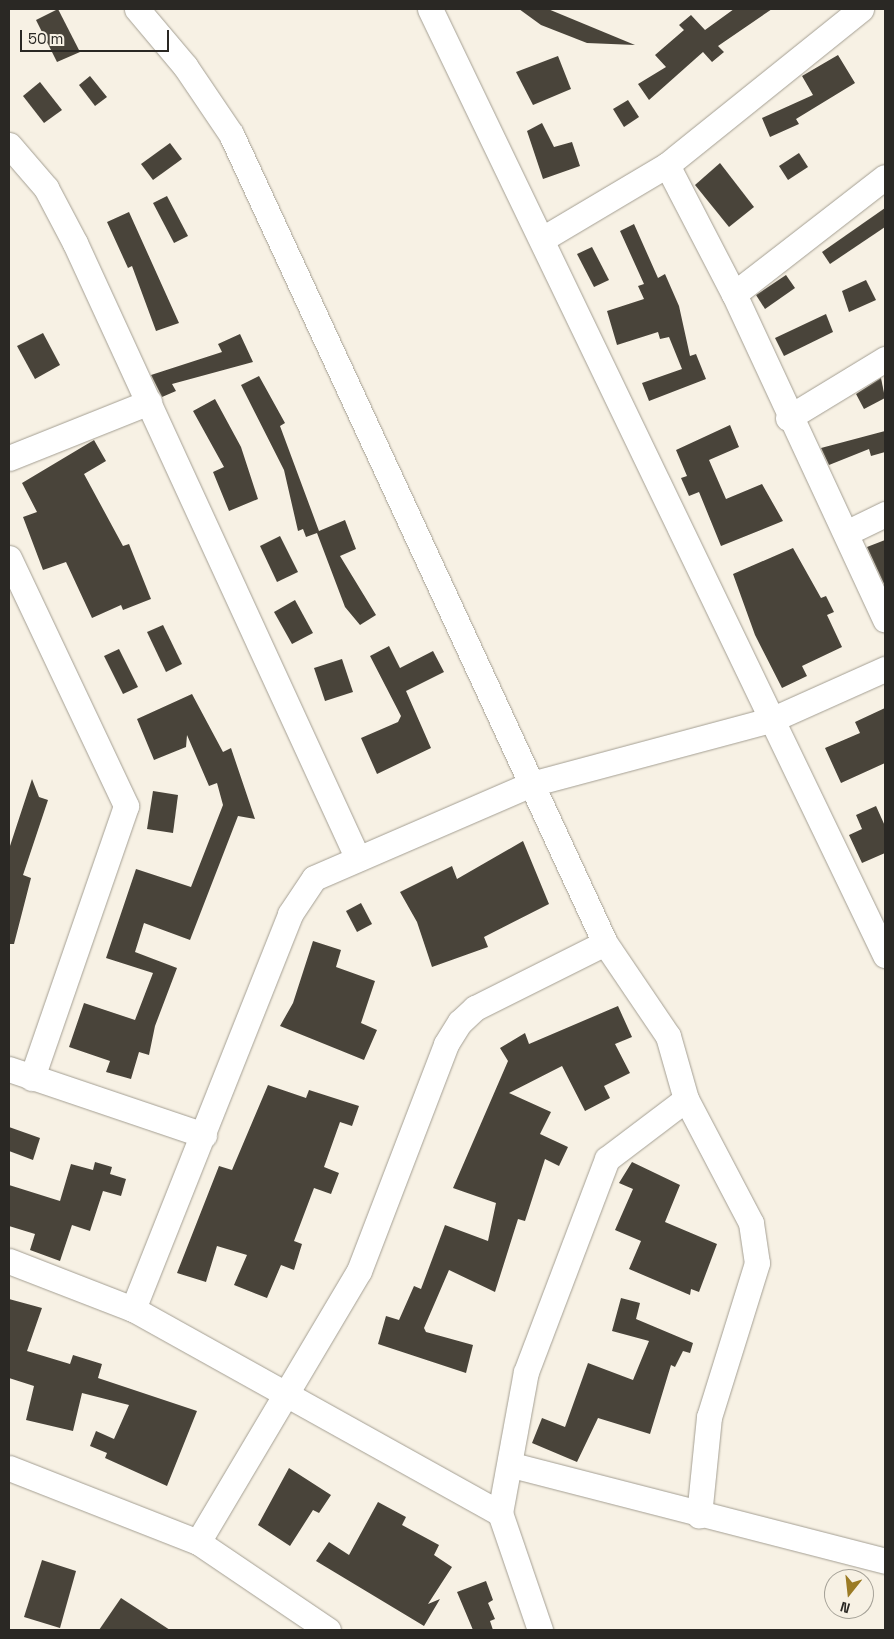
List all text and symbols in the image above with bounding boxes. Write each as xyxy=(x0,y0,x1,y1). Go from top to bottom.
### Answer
scale bar xyxy=(22,20,171,52)
text: 50 m xyxy=(28,29,63,48)
north arrow xyxy=(824,1569,874,1619)
text: N xyxy=(838,1598,852,1617)

